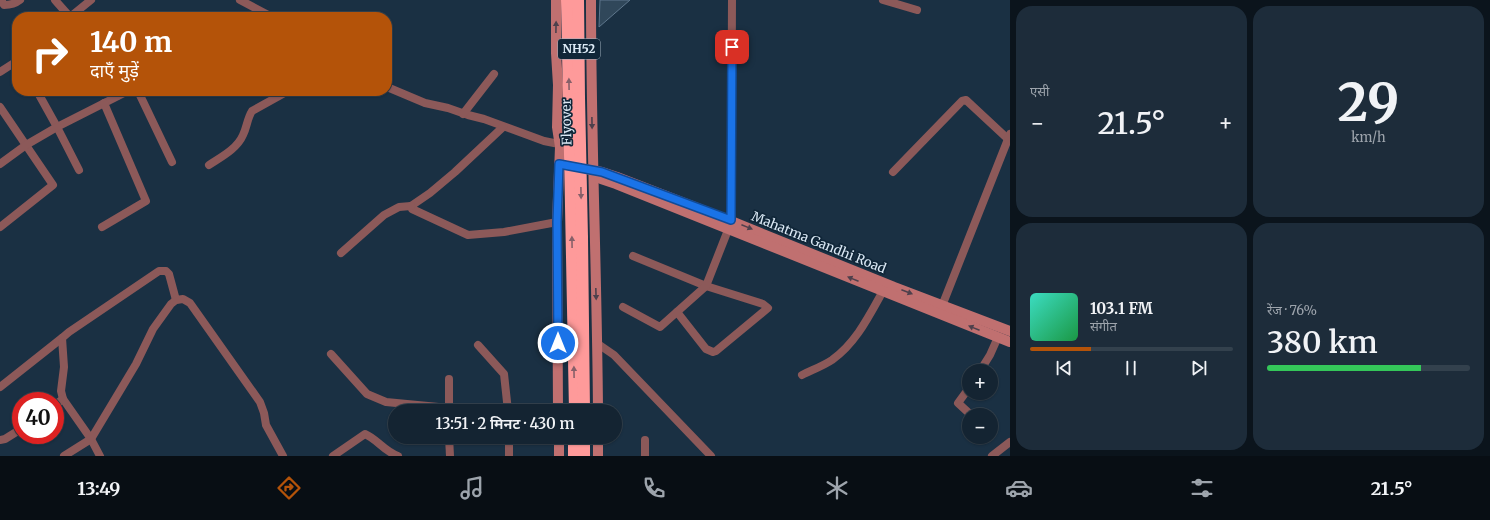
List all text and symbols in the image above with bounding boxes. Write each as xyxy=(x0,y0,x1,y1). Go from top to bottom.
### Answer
one-way arrow xyxy=(553,20,559,33)
text: 140 m xyxy=(90,24,172,60)
icon: right xyxy=(24,28,76,80)
pin xyxy=(715,30,749,64)
icon: arrive xyxy=(721,36,743,58)
road number: NH52 xyxy=(558,39,600,59)
text: दाएँ मुड़ें xyxy=(90,59,139,82)
text: 29 xyxy=(1338,70,1399,135)
one-way arrow xyxy=(566,77,572,90)
text: एसी xyxy=(1030,83,1049,100)
street label: Flyover xyxy=(558,98,575,145)
text: 21.5° xyxy=(1097,104,1166,142)
text: − xyxy=(1030,109,1045,137)
text: + xyxy=(1218,109,1233,137)
one-way arrow xyxy=(589,117,595,130)
text: km/h xyxy=(1351,129,1386,146)
one-way arrow xyxy=(578,187,584,200)
street label: Mahatma Gandhi Road xyxy=(749,208,889,277)
one-way arrow xyxy=(742,225,754,231)
one-way arrow xyxy=(568,236,575,248)
one-way arrow xyxy=(847,276,859,282)
one-way arrow xyxy=(593,288,599,301)
one-way arrow xyxy=(901,289,913,295)
text: 103.1 FM xyxy=(1090,299,1153,318)
text: रेंज · 76% xyxy=(1267,302,1317,319)
text: संगीत xyxy=(1090,318,1117,335)
position arrow xyxy=(537,322,579,364)
text: 380 km xyxy=(1267,323,1378,361)
one-way arrow xyxy=(967,324,979,330)
icon: previous xyxy=(1053,357,1075,379)
icon: pause xyxy=(1120,357,1142,379)
icon: next xyxy=(1188,357,1210,379)
map controls xyxy=(962,364,998,444)
button: + xyxy=(962,364,998,400)
one-way arrow xyxy=(571,365,577,378)
speed limit sign: 40 xyxy=(12,392,64,444)
button: − xyxy=(962,408,998,444)
text: 13:51 · 2 मिनट · 430 m xyxy=(436,414,574,433)
icon: directions xyxy=(275,474,303,502)
icon: music xyxy=(458,474,486,502)
icon: phone xyxy=(640,474,668,502)
icon: climate xyxy=(823,474,851,502)
icon: car xyxy=(1005,474,1033,502)
icon: filters xyxy=(1188,474,1216,502)
text: 13:49 xyxy=(77,477,120,500)
text: 21.5° xyxy=(1371,477,1413,500)

